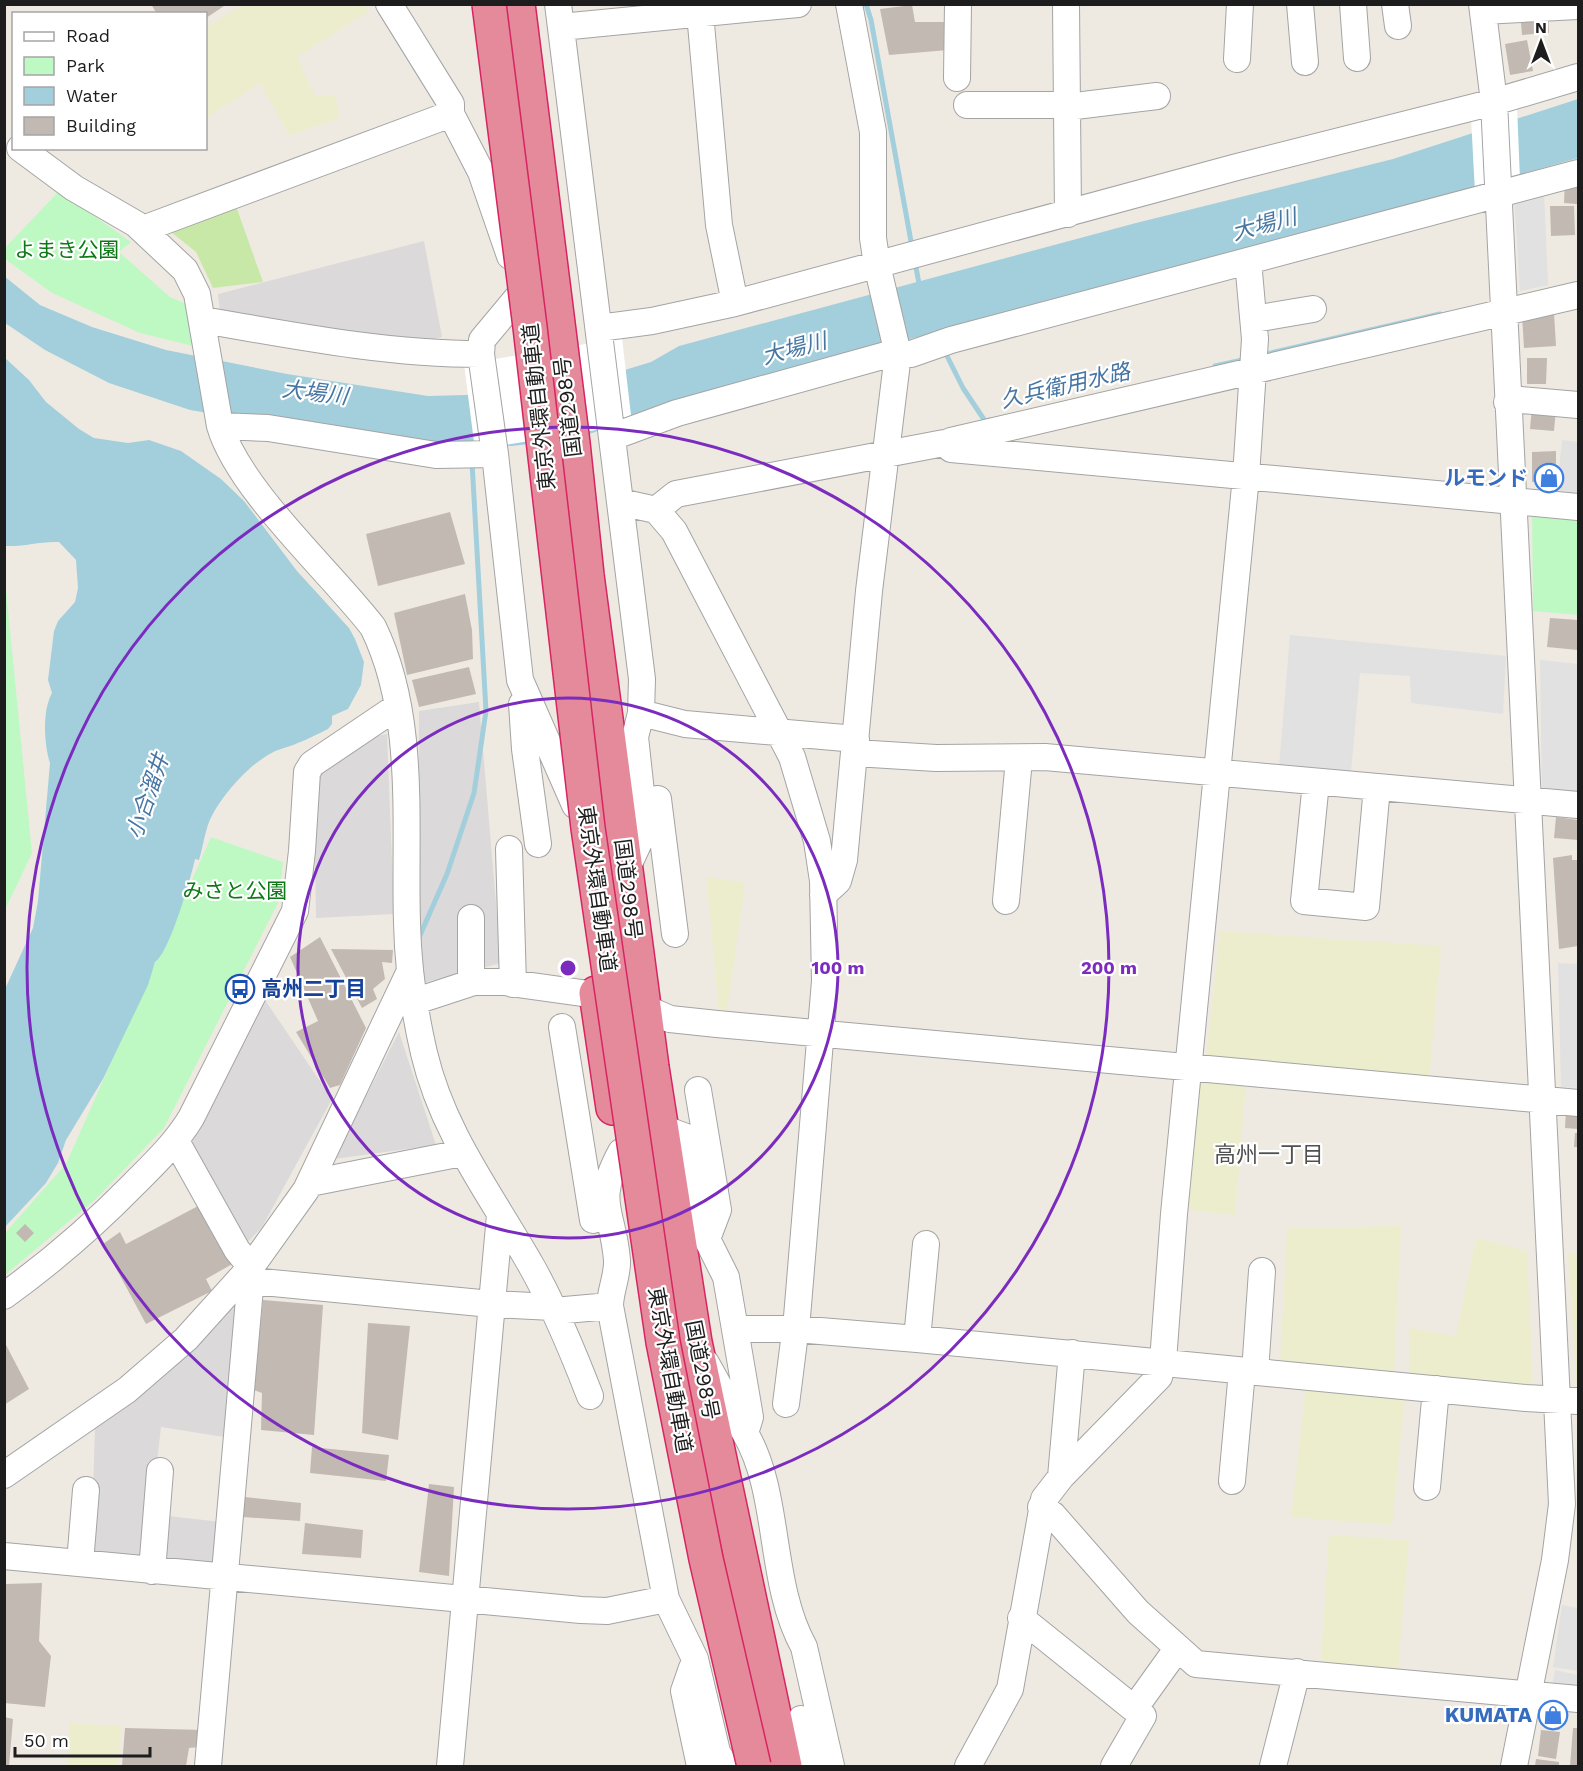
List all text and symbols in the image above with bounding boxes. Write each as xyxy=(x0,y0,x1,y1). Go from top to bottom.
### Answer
legend xyxy=(12,12,207,150)
north arrow xyxy=(1511,12,1571,72)
text: N xyxy=(1535,18,1547,37)
text: Road xyxy=(66,25,110,46)
text: Park xyxy=(66,55,105,76)
text: Water xyxy=(66,85,118,106)
text: Building xyxy=(66,115,136,136)
water label: 大場川 xyxy=(1229,203,1301,245)
park label: よまき公園 xyxy=(15,237,120,262)
street label: 東京外環自動車道 xyxy=(517,322,560,492)
water label: 大場川 xyxy=(759,327,831,369)
street label: 国道298号 xyxy=(549,355,586,459)
water label: 久兵衛用水路 xyxy=(998,358,1134,413)
water label: 大場川 xyxy=(281,376,351,409)
shop icon: ルモンド xyxy=(1533,462,1565,494)
place label: ルモンド xyxy=(1444,465,1528,490)
water label: 小合溜井 xyxy=(121,749,174,842)
street label: 東京外環自動車道 xyxy=(573,804,622,974)
street label: 国道298号 xyxy=(610,837,647,941)
park label: みさと公園 xyxy=(183,878,288,903)
text: 100 m xyxy=(811,957,865,978)
text: 200 m xyxy=(1081,957,1137,978)
centre of rings xyxy=(558,958,578,978)
bus stop icon: 高州二丁目 xyxy=(224,973,256,1005)
place label: 高州二丁目 xyxy=(261,976,366,1001)
district label: 高州一丁目 xyxy=(1214,1142,1324,1167)
street label: 東京外環自動車道 xyxy=(644,1285,697,1455)
street label: 国道298号 xyxy=(681,1318,724,1422)
shop icon: KUMATA xyxy=(1537,1699,1569,1731)
place label: KUMATA xyxy=(1445,1702,1533,1727)
scale bar xyxy=(15,1720,150,1758)
text: 50 m xyxy=(24,1730,69,1751)

